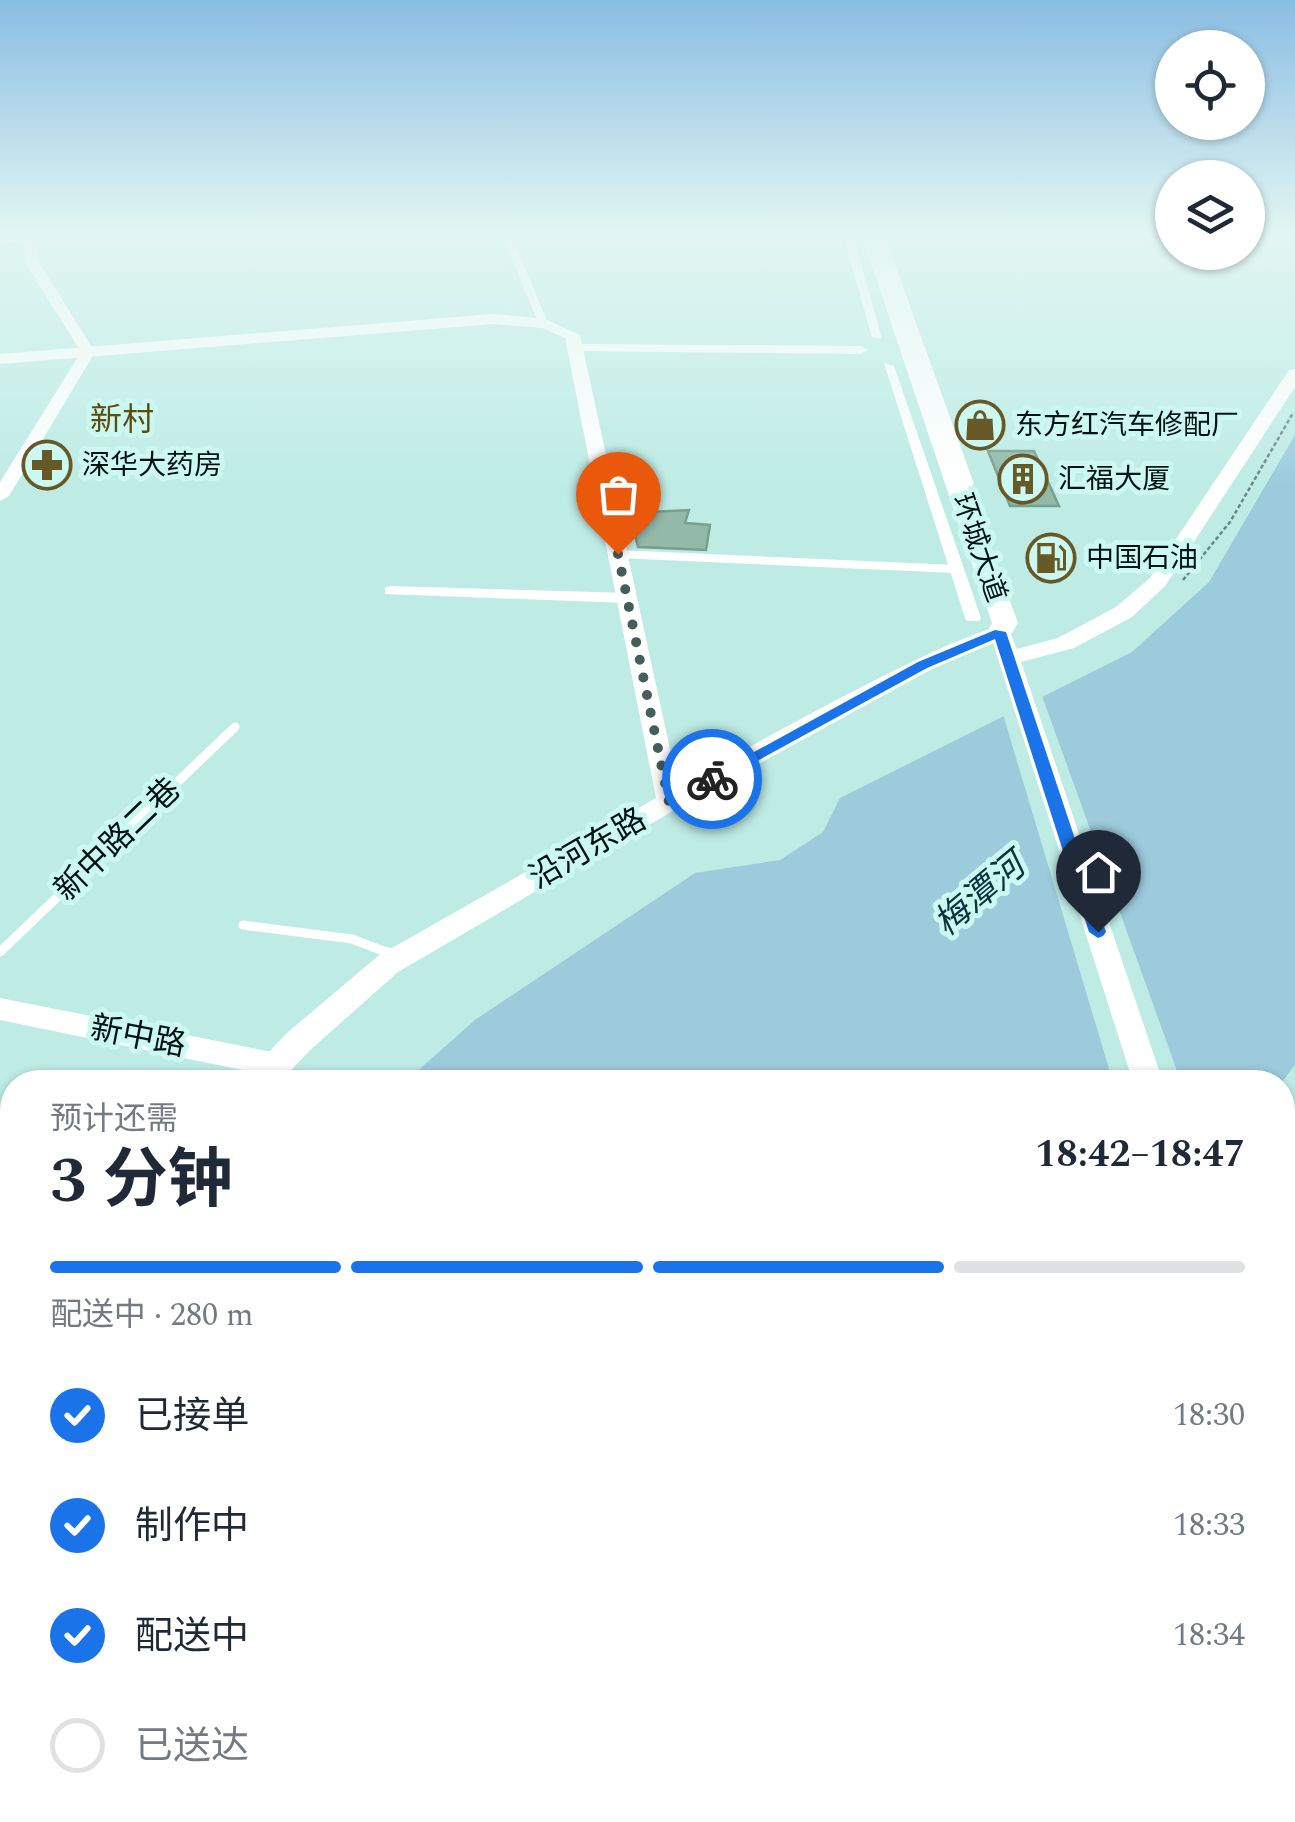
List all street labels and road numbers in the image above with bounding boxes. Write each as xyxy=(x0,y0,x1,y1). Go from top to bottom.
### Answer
street label: 环城大道 xyxy=(940,488,1018,608)
street label: 新中路二巷 xyxy=(43,767,193,913)
street label: 沿河东路 xyxy=(520,796,656,902)
street label: 新中路 xyxy=(86,1004,190,1070)

